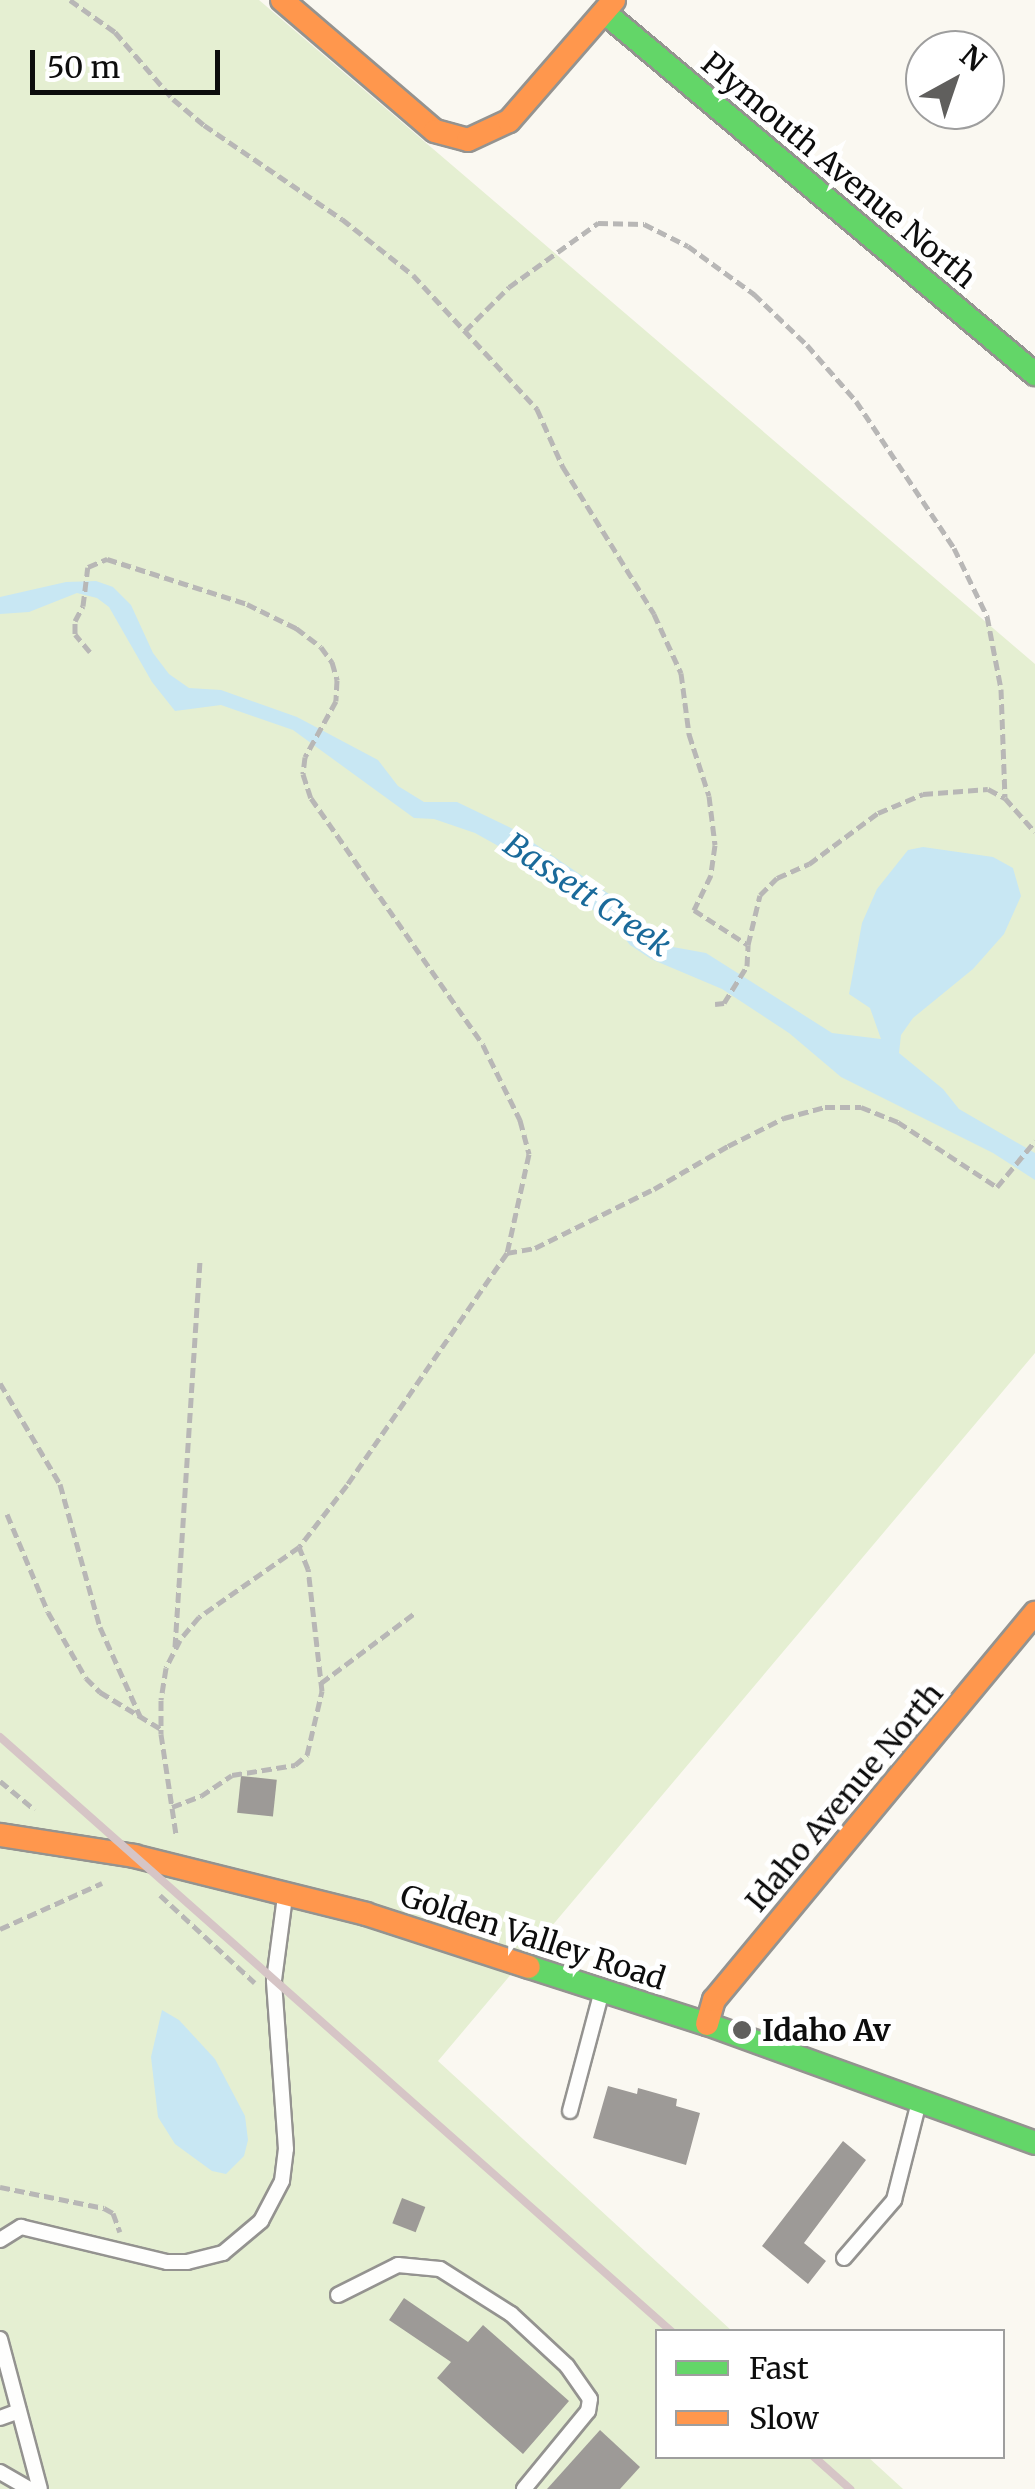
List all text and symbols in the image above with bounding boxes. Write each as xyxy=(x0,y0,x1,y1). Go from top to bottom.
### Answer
scale bar xyxy=(35,30,225,92)
north arrow xyxy=(905,30,1005,130)
street label: Plymouth Avenue North xyxy=(695,45,983,295)
text: 50 m xyxy=(47,48,120,86)
water label: Bassett Creek xyxy=(496,825,678,965)
street label: Idaho Avenue North xyxy=(738,1676,950,1918)
street label: Golden Valley Road xyxy=(396,1877,670,1997)
place label: Idaho Av xyxy=(762,2012,891,2048)
marker: Idaho Av xyxy=(731,2019,753,2041)
legend xyxy=(655,2329,1005,2459)
text: Fast xyxy=(749,2349,809,2387)
text: Slow xyxy=(749,2399,819,2437)

